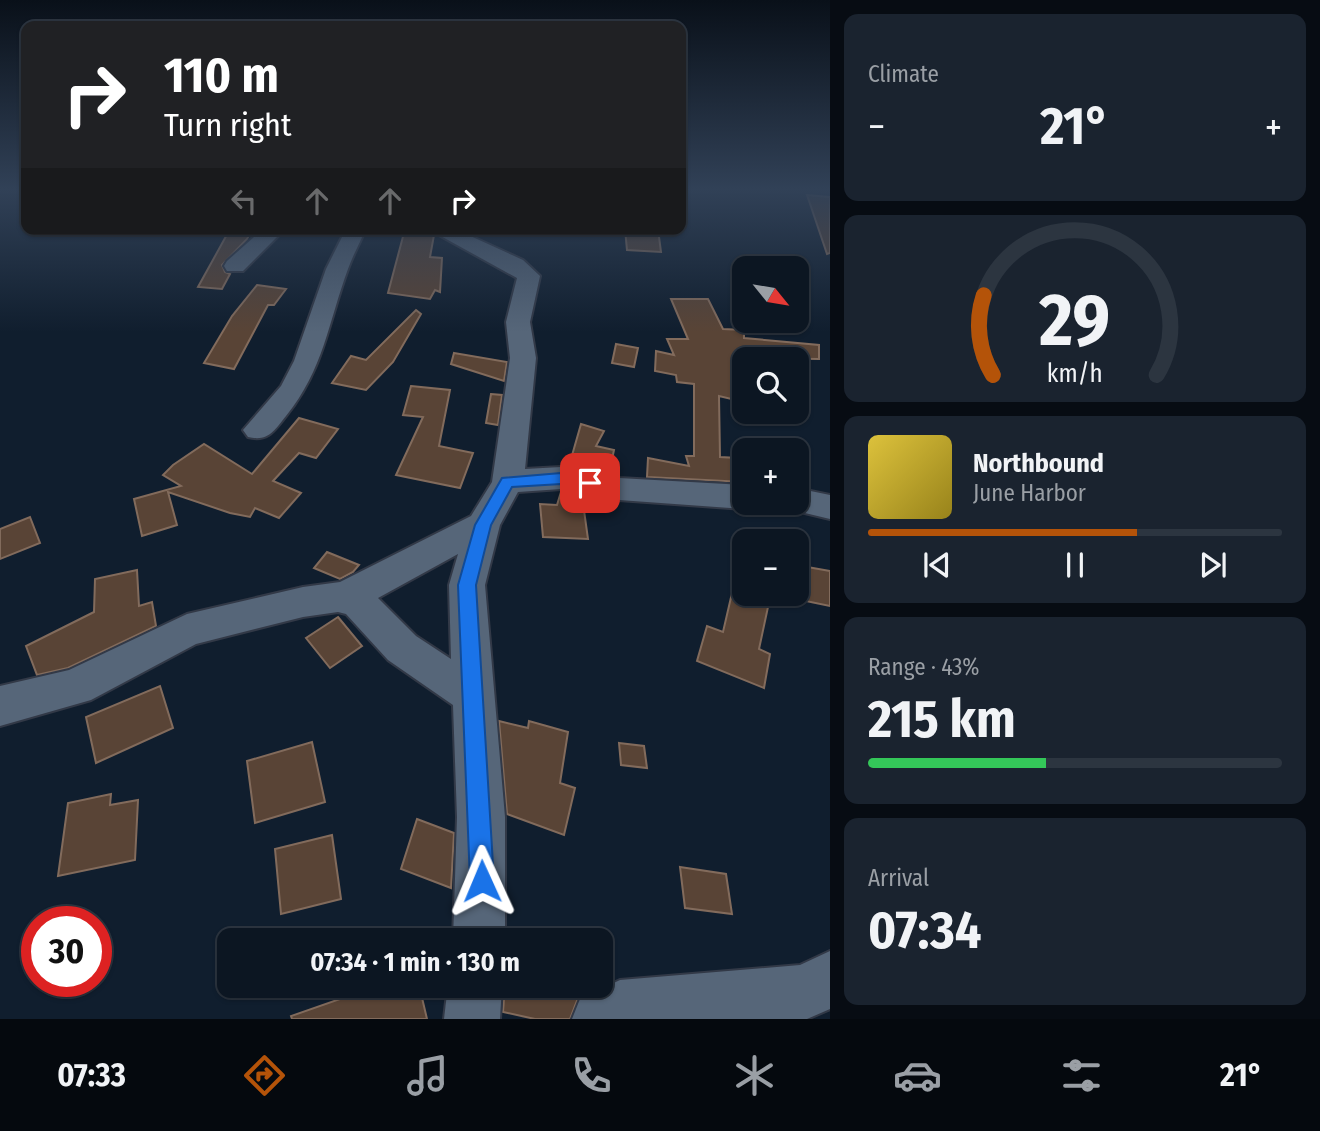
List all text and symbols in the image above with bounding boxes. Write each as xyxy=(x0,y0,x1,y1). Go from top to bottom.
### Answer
text: 110 m xyxy=(164,46,279,105)
icon: right xyxy=(49,49,140,140)
text: Climate xyxy=(868,60,939,88)
text: 21° xyxy=(1040,95,1110,158)
text: − xyxy=(868,104,885,150)
text: + xyxy=(1265,104,1282,150)
text: Turn right xyxy=(164,106,291,144)
icon: left xyxy=(225,182,263,220)
icon: ahead xyxy=(298,182,336,220)
icon: ahead xyxy=(371,182,409,220)
icon: right xyxy=(444,182,482,220)
north arrow xyxy=(732,256,808,332)
map controls xyxy=(732,256,809,606)
text: 29 xyxy=(1039,277,1110,364)
button: search xyxy=(732,347,809,424)
text: km/h xyxy=(1047,358,1103,388)
button: + xyxy=(732,438,809,515)
text: Northbound xyxy=(973,448,1104,479)
pin xyxy=(560,453,620,513)
icon: arrive xyxy=(571,464,609,502)
text: June Harbor xyxy=(973,479,1086,507)
button: − xyxy=(732,529,809,606)
icon: previous xyxy=(918,546,956,584)
icon: pause xyxy=(1056,546,1094,584)
icon: next xyxy=(1194,546,1232,584)
text: Range · 43% xyxy=(868,653,980,681)
text: 215 km xyxy=(868,688,1016,751)
position arrow xyxy=(445,844,519,918)
text: Arrival xyxy=(868,864,929,892)
text: 07:34 xyxy=(868,899,982,962)
speed limit sign: 30 xyxy=(21,906,112,997)
text: 07:34 · 1 min · 130 m xyxy=(310,947,520,978)
icon: directions xyxy=(240,1051,289,1100)
icon: music xyxy=(403,1051,452,1100)
icon: phone xyxy=(567,1051,616,1100)
icon: climate xyxy=(730,1051,779,1100)
icon: car xyxy=(893,1051,942,1100)
icon: filters xyxy=(1057,1051,1106,1100)
text: 07:33 xyxy=(57,1056,126,1094)
text: 21° xyxy=(1220,1056,1263,1094)

